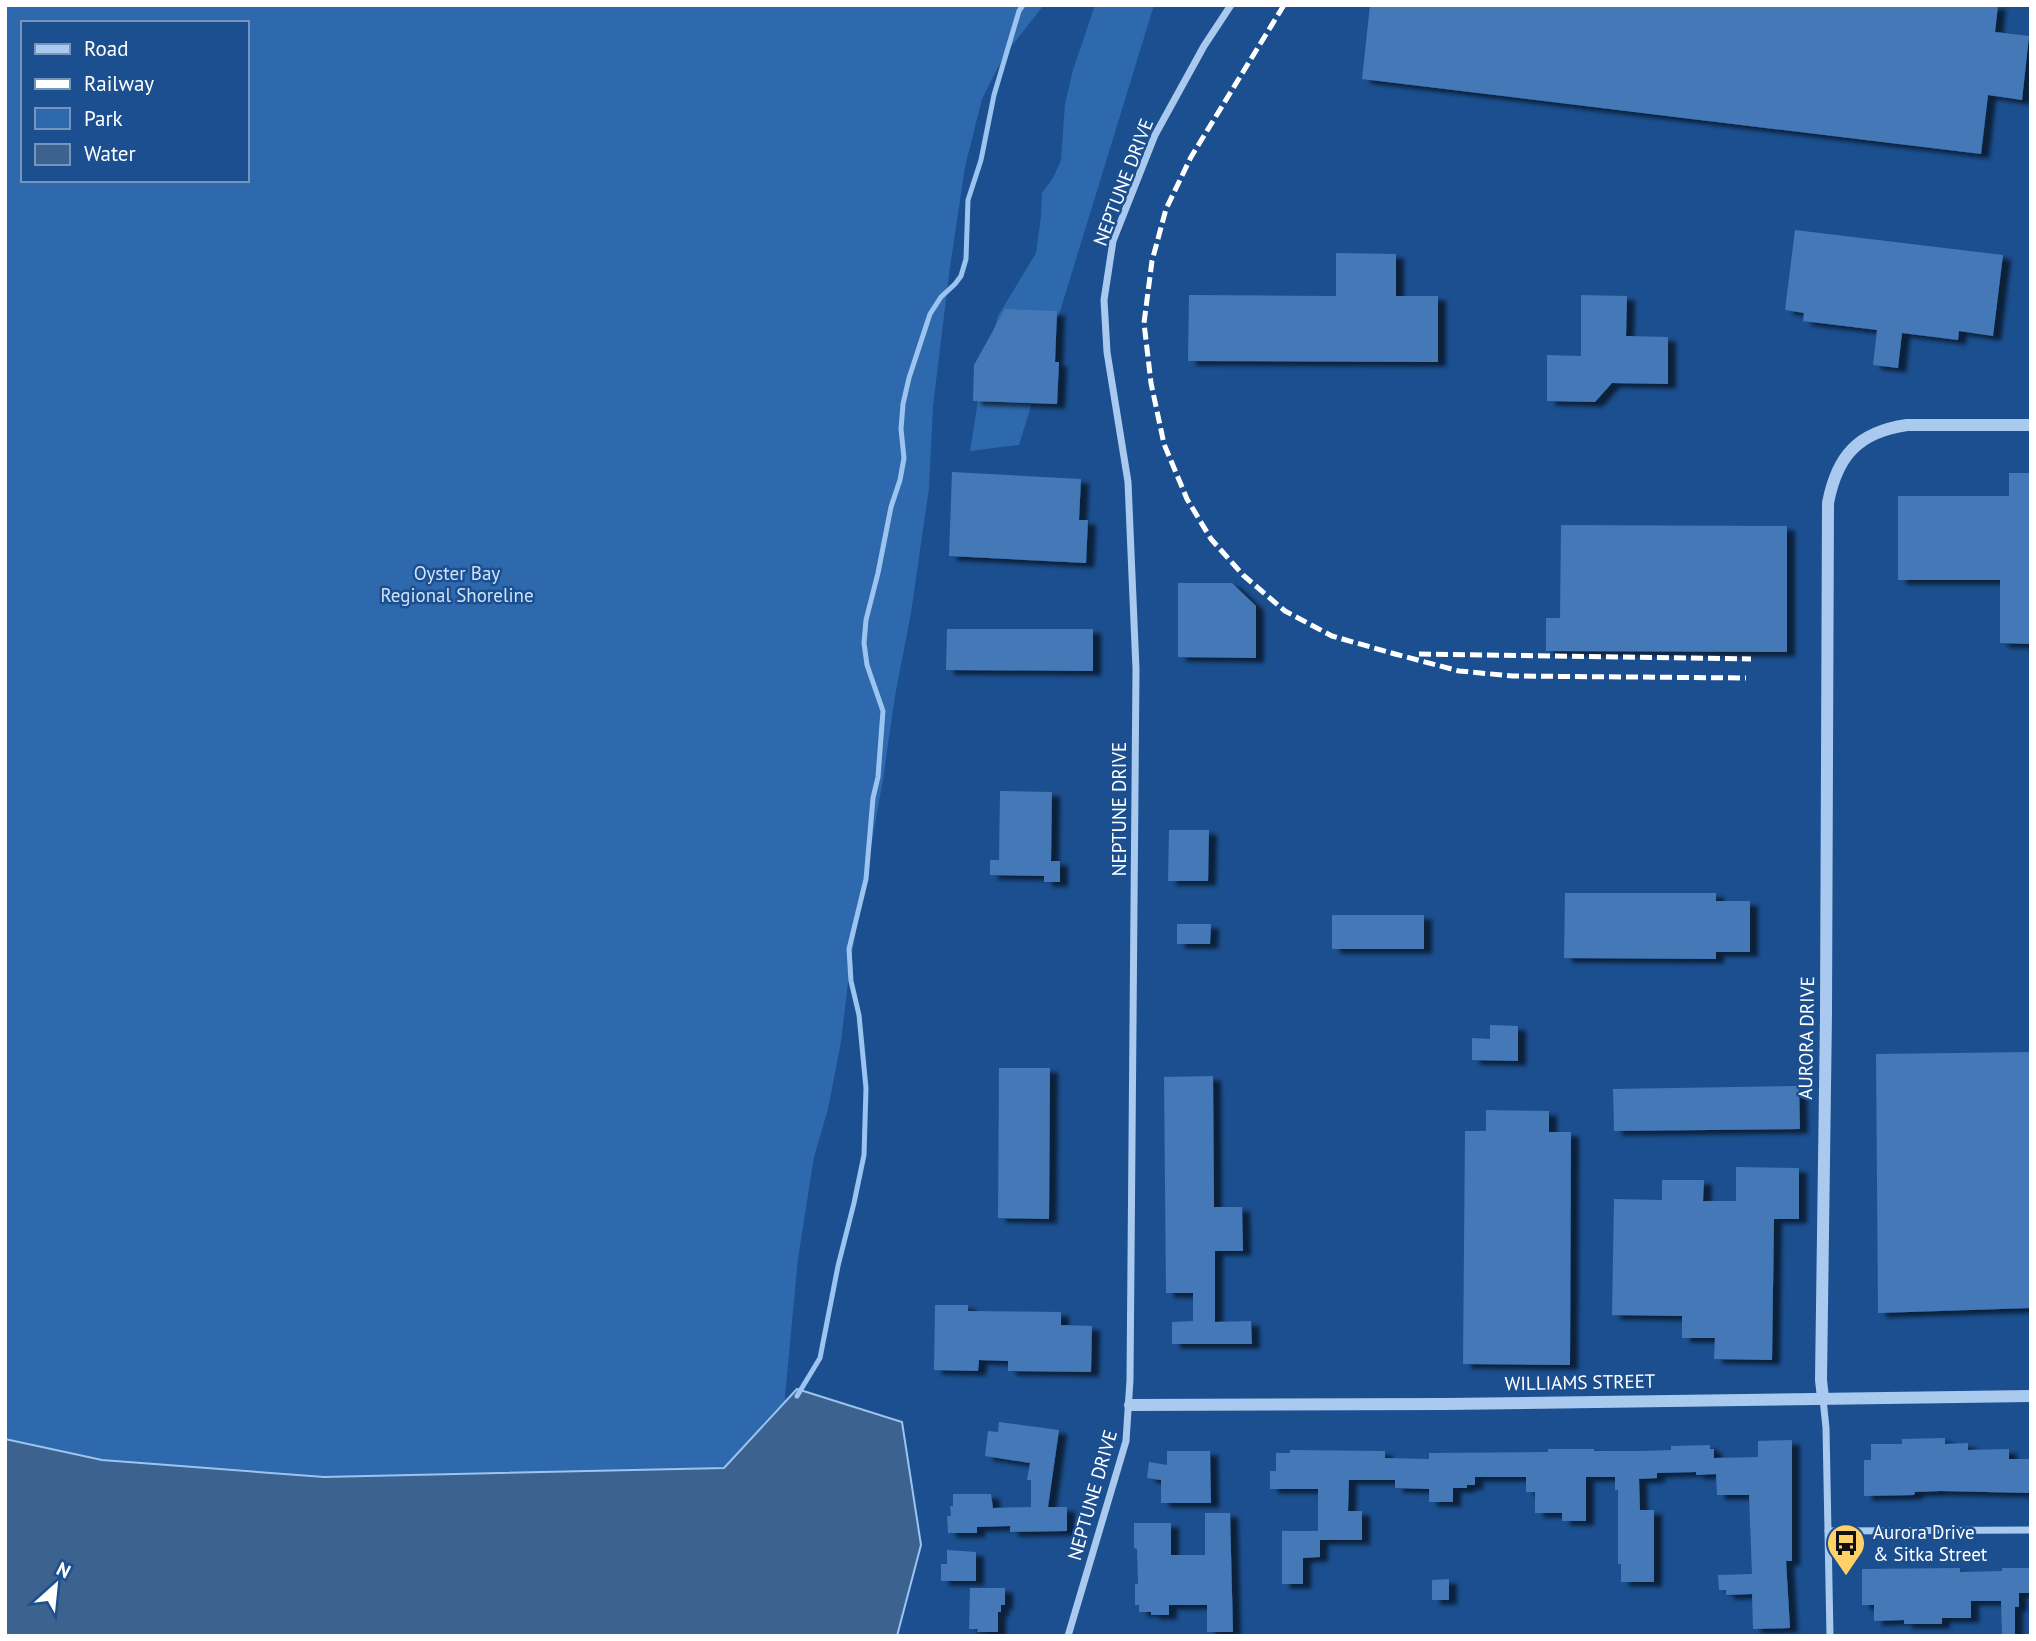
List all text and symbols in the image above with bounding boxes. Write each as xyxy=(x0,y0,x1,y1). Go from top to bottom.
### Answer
legend xyxy=(21,21,248,182)
text: Road xyxy=(84,35,128,62)
text: Railway xyxy=(84,70,154,97)
text: Park xyxy=(84,105,123,132)
street label: NEPTUNE DRIVE xyxy=(1088,115,1158,249)
text: Water xyxy=(84,140,136,167)
park label: Oyster Bay Regional Shoreline xyxy=(380,561,534,607)
street label: NEPTUNE DRIVE xyxy=(1107,742,1131,876)
street label: AURORA DRIVE xyxy=(1793,976,1819,1100)
street label: WILLIAMS STREET xyxy=(1504,1369,1656,1395)
street label: NEPTUNE DRIVE xyxy=(1062,1427,1122,1563)
place label: Aurora Drive & Sitka Street xyxy=(1873,1520,1988,1566)
bus stop icon: Aurora Drive & Sitka Street xyxy=(1825,1522,1867,1577)
north arrow xyxy=(21,1550,91,1620)
text: N xyxy=(53,1556,75,1583)

